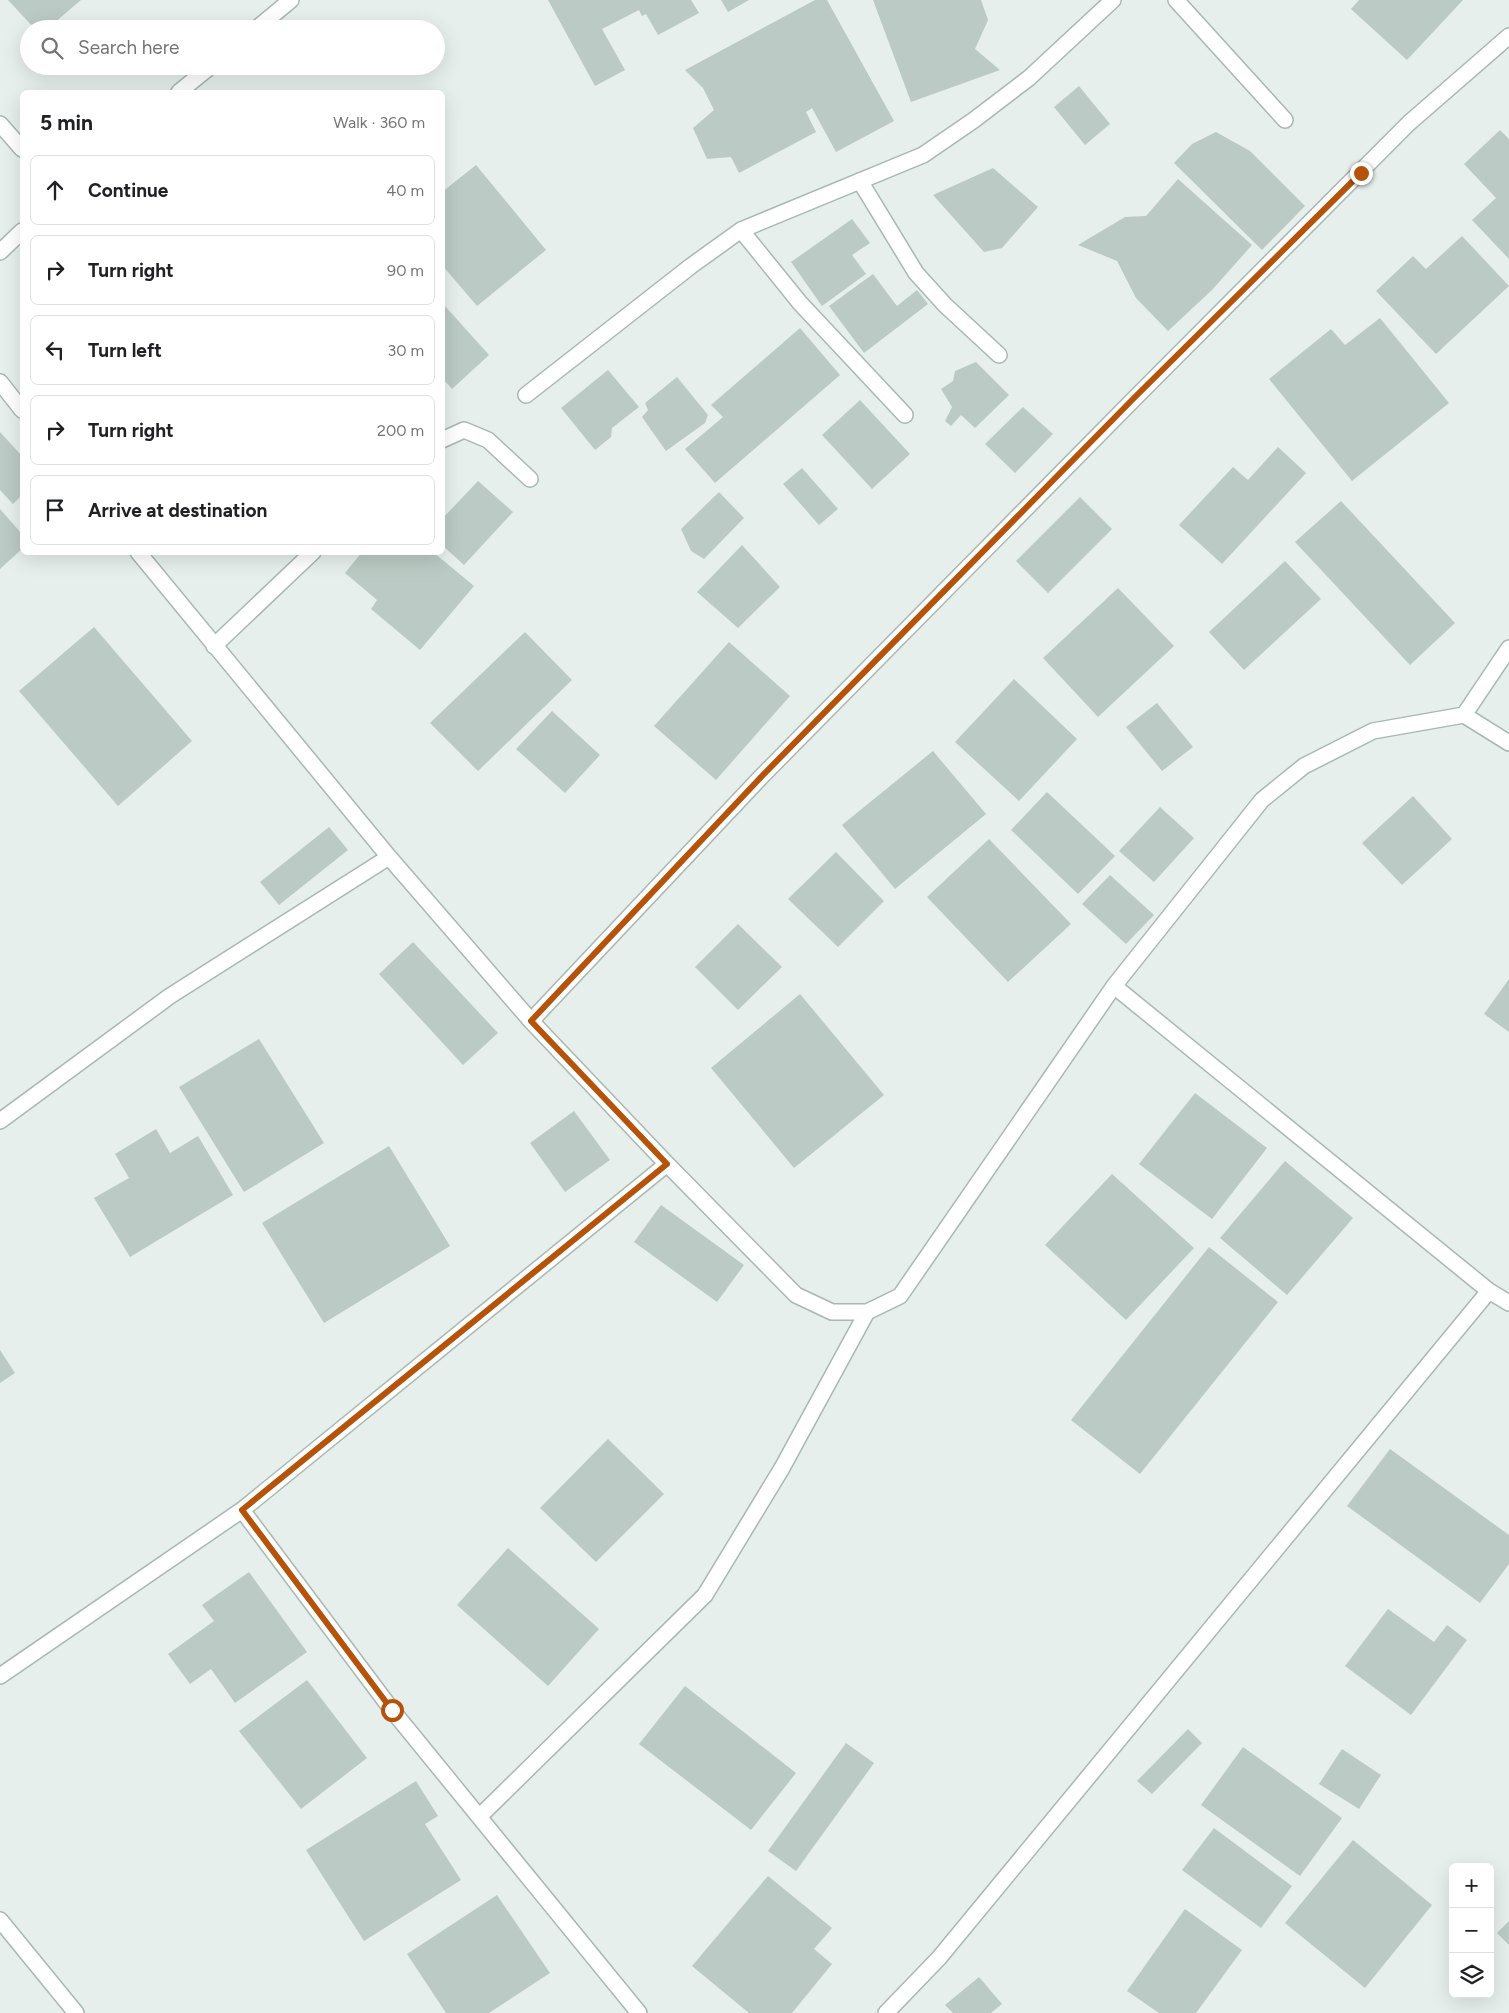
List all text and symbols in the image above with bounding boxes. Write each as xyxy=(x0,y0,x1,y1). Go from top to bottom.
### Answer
search box xyxy=(20,20,445,75)
icon: search xyxy=(38,34,66,62)
text: Search here xyxy=(78,36,180,59)
text: 5 min xyxy=(40,110,93,135)
text: Walk · 360 m xyxy=(333,113,425,132)
route end xyxy=(1350,162,1373,185)
icon: ahead xyxy=(41,176,69,204)
text: Continue xyxy=(88,179,168,202)
text: 40 m xyxy=(386,181,424,200)
icon: right xyxy=(41,256,69,284)
text: Turn right xyxy=(88,259,174,282)
text: 90 m xyxy=(387,261,424,280)
icon: left xyxy=(41,336,69,364)
text: Turn left xyxy=(88,339,162,362)
text: 30 m xyxy=(387,341,424,360)
icon: right xyxy=(41,416,69,444)
text: Turn right xyxy=(88,419,174,442)
text: 200 m xyxy=(377,421,424,440)
icon: arrive xyxy=(41,496,69,524)
text: Arrive at destination xyxy=(88,499,267,522)
route start xyxy=(381,1699,404,1722)
map controls xyxy=(1449,1863,1494,1998)
button: + xyxy=(1449,1863,1494,1908)
button: − xyxy=(1449,1908,1494,1953)
button: layers xyxy=(1449,1953,1494,1998)

